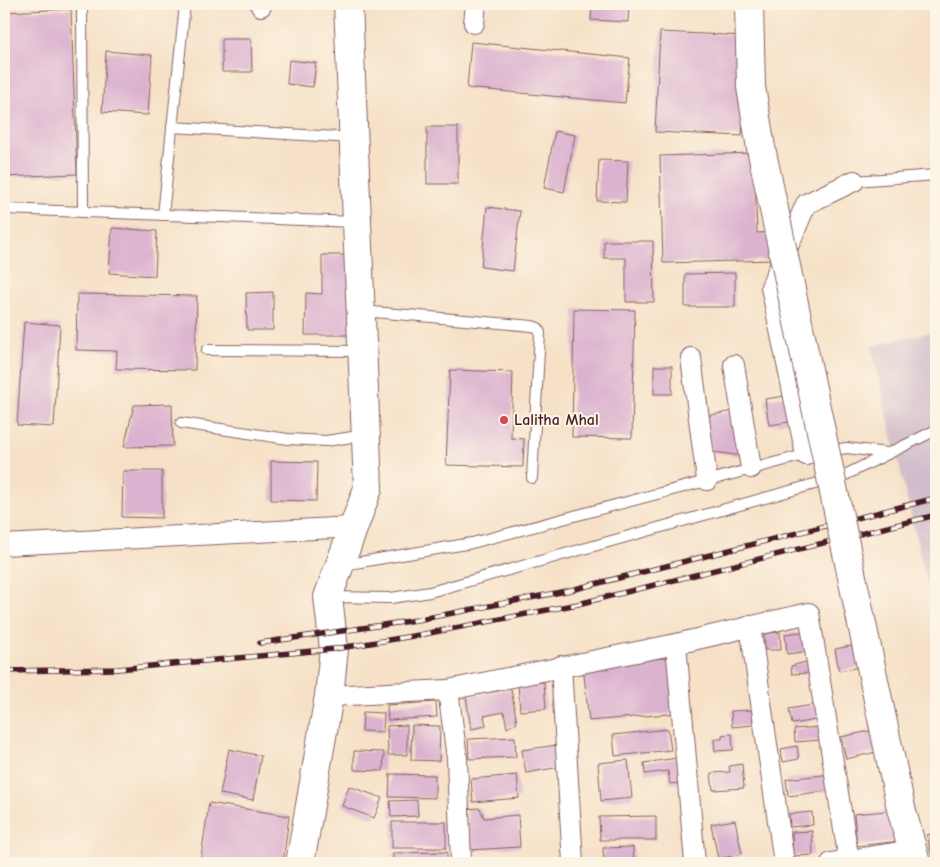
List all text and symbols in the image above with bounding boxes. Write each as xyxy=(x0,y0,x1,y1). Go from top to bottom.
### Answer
place label: Lalitha Mhal xyxy=(514,411,599,429)
marker: Lalitha Mhal xyxy=(498,414,510,426)

